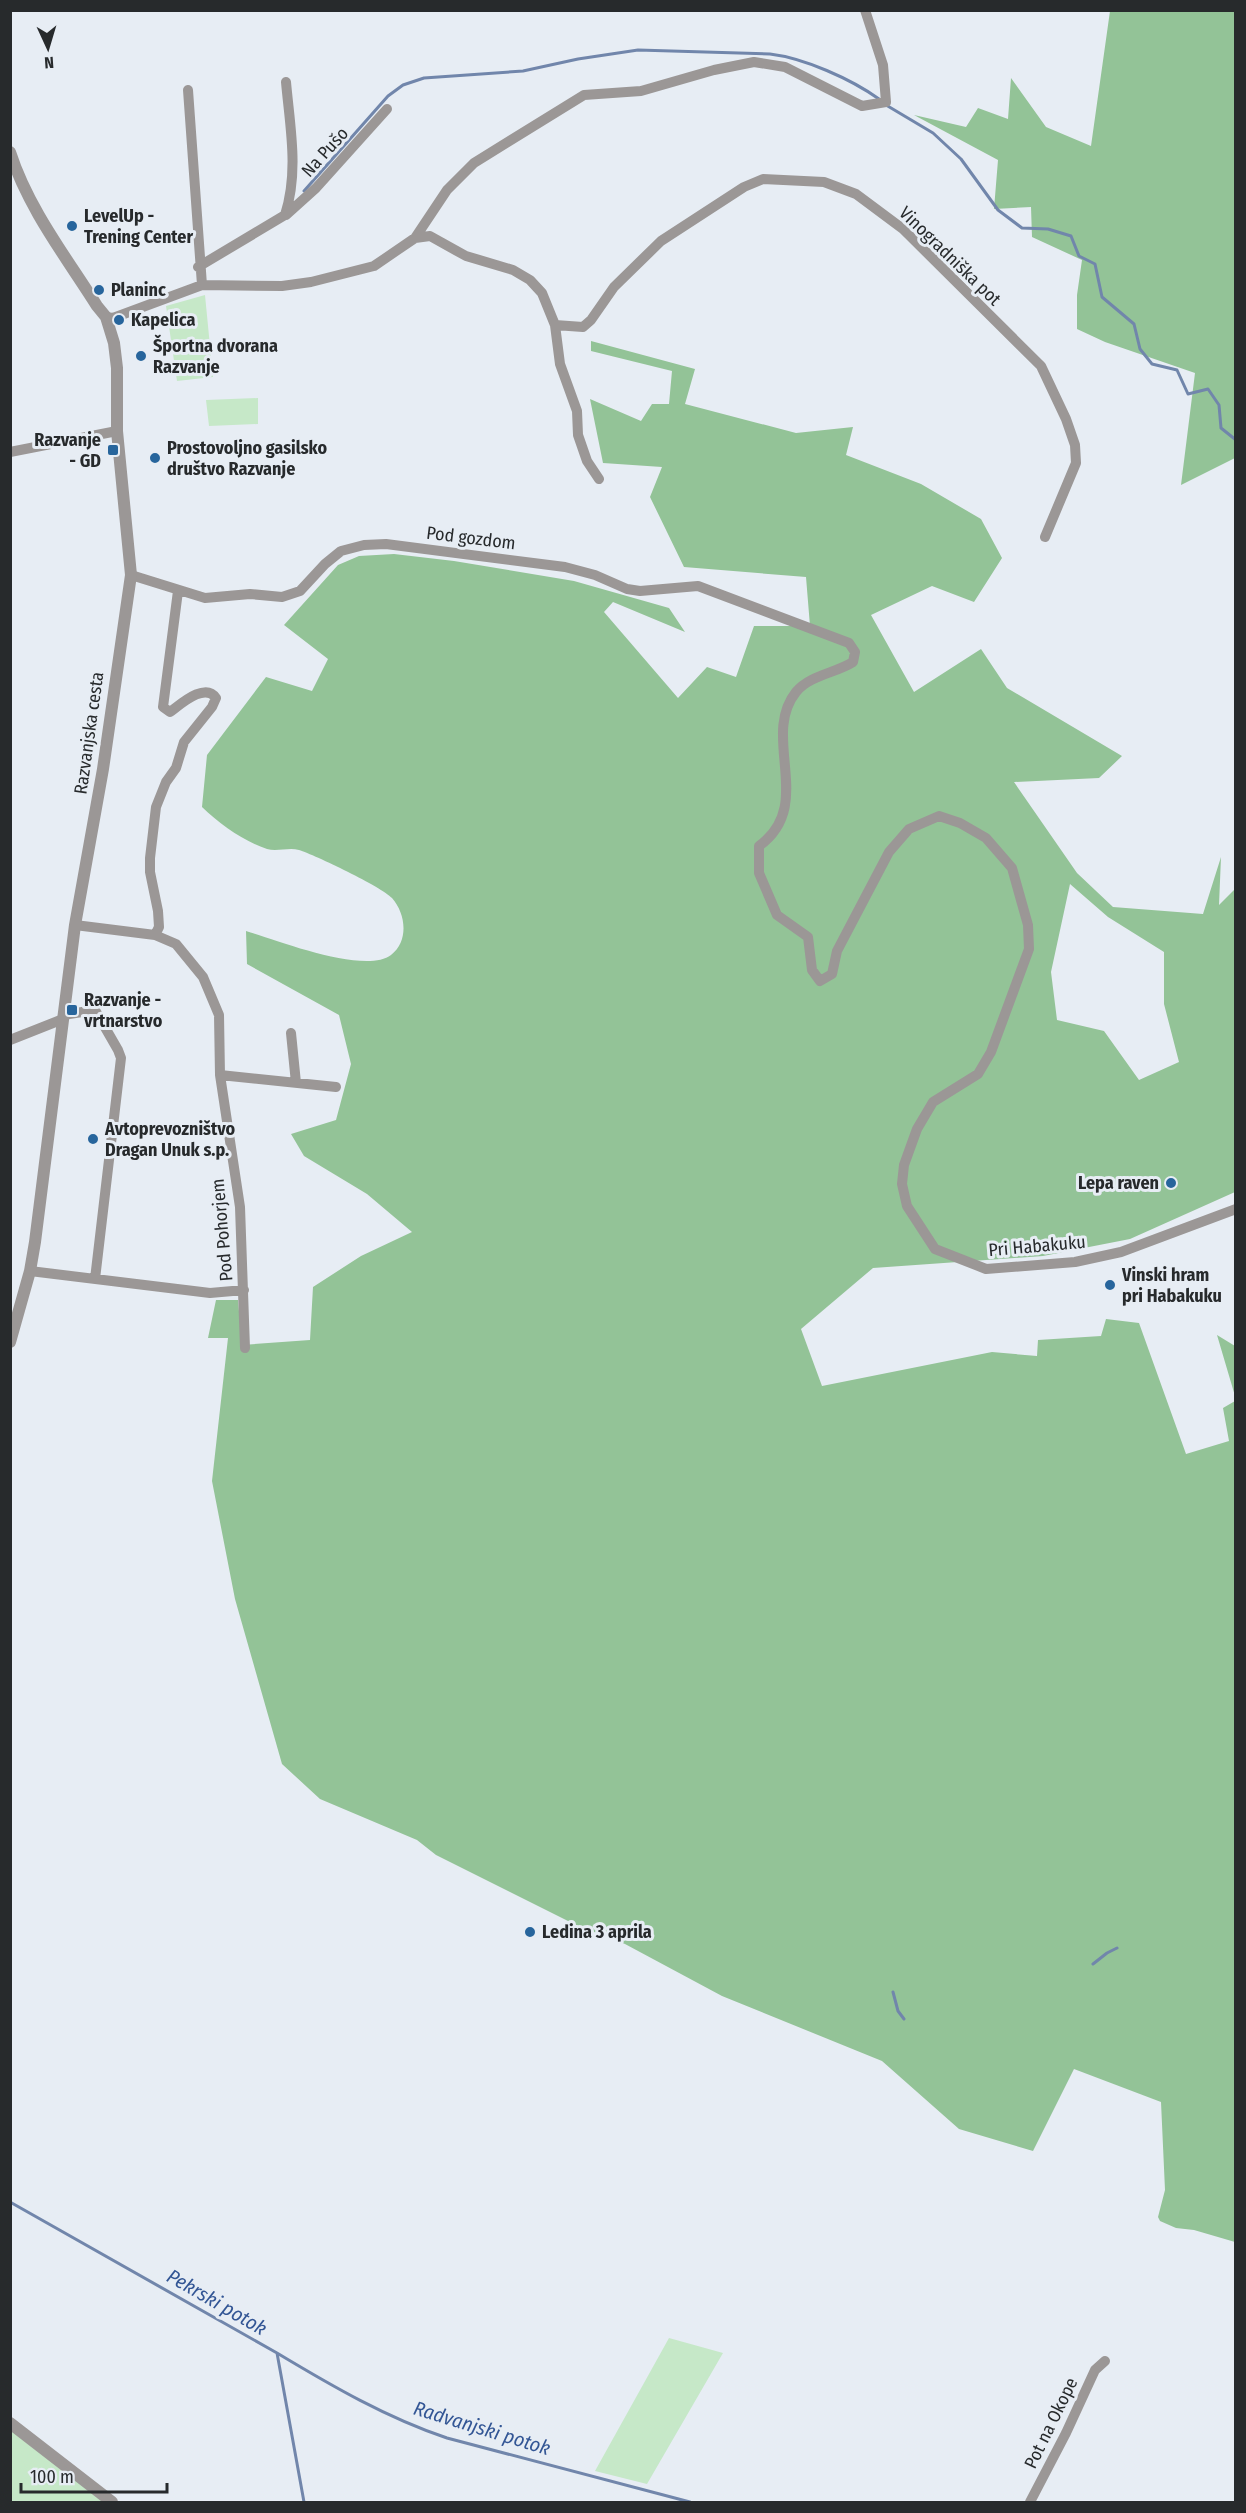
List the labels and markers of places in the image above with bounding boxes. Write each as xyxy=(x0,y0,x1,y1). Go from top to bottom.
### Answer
place label: LevelUp - Trening Center xyxy=(84,205,193,248)
marker: LevelUp - Trening Center xyxy=(65,219,79,233)
place label: Planinc xyxy=(111,279,166,301)
marker: Planinc xyxy=(92,283,106,297)
place label: Kapelica xyxy=(131,309,195,331)
marker: Kapelica xyxy=(112,313,126,327)
place label: Športna dvorana Razvanje xyxy=(153,334,278,378)
marker: Športna dvorana Razvanje xyxy=(134,349,148,363)
place label: Razvanje - GD xyxy=(34,429,101,472)
place label: Prostovoljno gasilsko društvo Razvanje xyxy=(167,437,327,480)
marker: Razvanje - GD xyxy=(106,443,120,457)
marker: Prostovoljno gasilsko društvo Razvanje xyxy=(148,451,162,465)
place label: Razvanje - vrtnarstvo xyxy=(83,989,163,1032)
marker: Razvanje - vrtnarstvo xyxy=(65,1003,79,1017)
place label: Avtoprevozništvo Dragan Unuk s.p. xyxy=(104,1118,236,1161)
marker: Avtoprevozništvo Dragan Unuk s.p. xyxy=(86,1132,100,1146)
place label: Lepa raven xyxy=(1078,1172,1159,1194)
marker: Lepa raven xyxy=(1164,1176,1178,1190)
place label: Vinski hram pri Habakuku xyxy=(1121,1264,1222,1307)
marker: Vinski hram pri Habakuku xyxy=(1103,1278,1117,1292)
place label: Ledina 3 aprila xyxy=(542,1921,652,1943)
marker: Ledina 3 aprila xyxy=(523,1925,537,1939)

